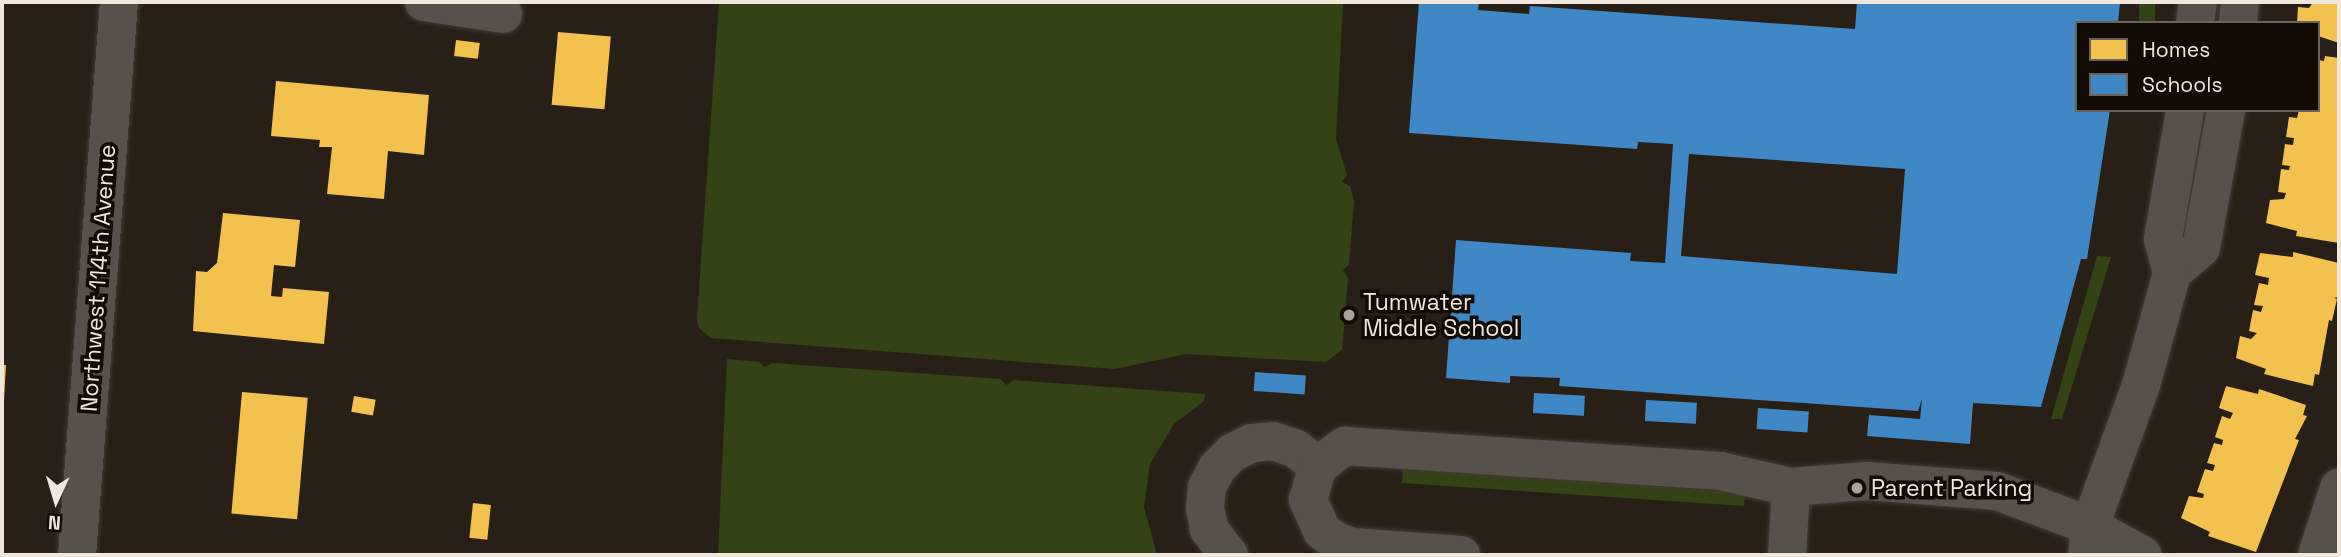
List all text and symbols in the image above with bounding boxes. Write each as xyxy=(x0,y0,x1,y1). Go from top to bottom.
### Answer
legend xyxy=(2075,21,2320,112)
text: Homes xyxy=(2142,36,2210,63)
text: Schools xyxy=(2142,71,2222,98)
street label: Northwest 114th Avenue xyxy=(75,143,121,413)
place label: Tumwater Middle School xyxy=(1363,288,1519,342)
marker: Tumwater Middle School xyxy=(1341,307,1357,323)
north arrow xyxy=(21,466,91,536)
place label: Parent Parking xyxy=(1871,474,2032,502)
marker: Parent Parking xyxy=(1849,480,1865,496)
text: N xyxy=(47,510,62,535)

